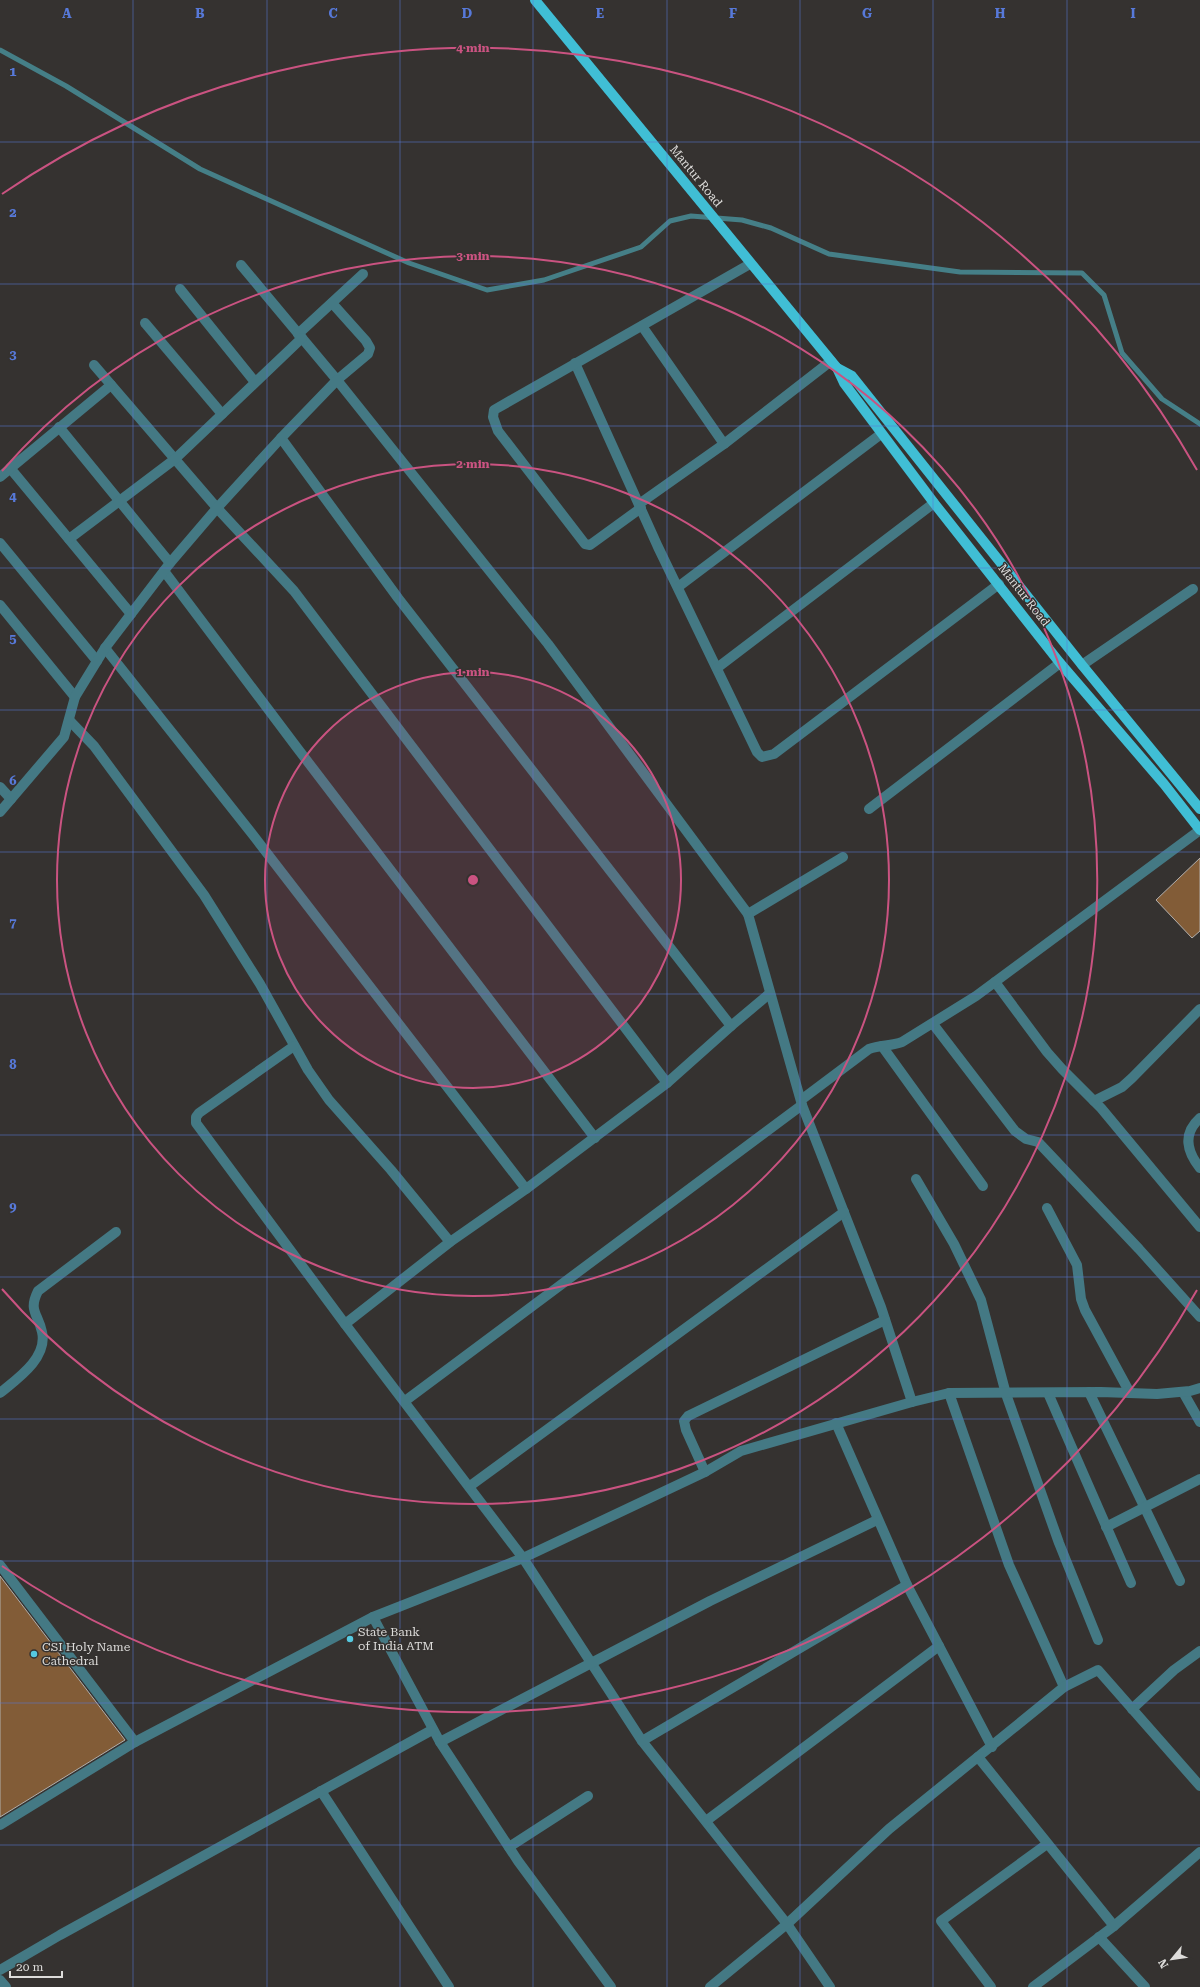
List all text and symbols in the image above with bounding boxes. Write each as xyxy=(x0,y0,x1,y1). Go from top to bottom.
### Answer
text: A xyxy=(62,6,72,21)
text: B xyxy=(195,6,205,21)
text: C xyxy=(328,6,338,21)
text: D xyxy=(462,6,472,21)
text: E xyxy=(596,6,604,21)
text: F xyxy=(729,6,737,21)
text: G xyxy=(862,6,872,21)
text: H xyxy=(995,6,1006,21)
text: I xyxy=(1130,6,1136,21)
text: 4 min xyxy=(456,41,490,55)
text: 1 xyxy=(9,64,17,79)
street label: Mantur Road xyxy=(667,142,725,210)
text: 2 xyxy=(9,205,17,220)
text: 3 min xyxy=(456,249,490,263)
text: 3 xyxy=(9,347,17,362)
text: 2 min xyxy=(456,457,490,471)
text: 4 xyxy=(9,489,17,504)
street label: Mantur Road xyxy=(995,561,1053,629)
text: 5 xyxy=(9,631,17,646)
text: 1 min xyxy=(456,665,490,679)
text: 6 xyxy=(9,773,17,788)
centre of rings xyxy=(466,873,480,887)
text: 7 xyxy=(9,915,17,930)
text: 8 xyxy=(9,1057,17,1072)
text: 9 xyxy=(9,1199,17,1214)
place label: State Bank of India ATM xyxy=(358,1625,434,1653)
marker: State Bank of India ATM xyxy=(345,1634,355,1644)
place label: CSI Holy Name Cathedral xyxy=(42,1640,131,1668)
marker: CSI Holy Name Cathedral xyxy=(29,1649,39,1659)
north arrow xyxy=(1152,1939,1192,1979)
scale bar xyxy=(10,1953,62,1979)
text: N xyxy=(1156,1956,1171,1970)
text: 20 m xyxy=(16,1960,43,1974)

